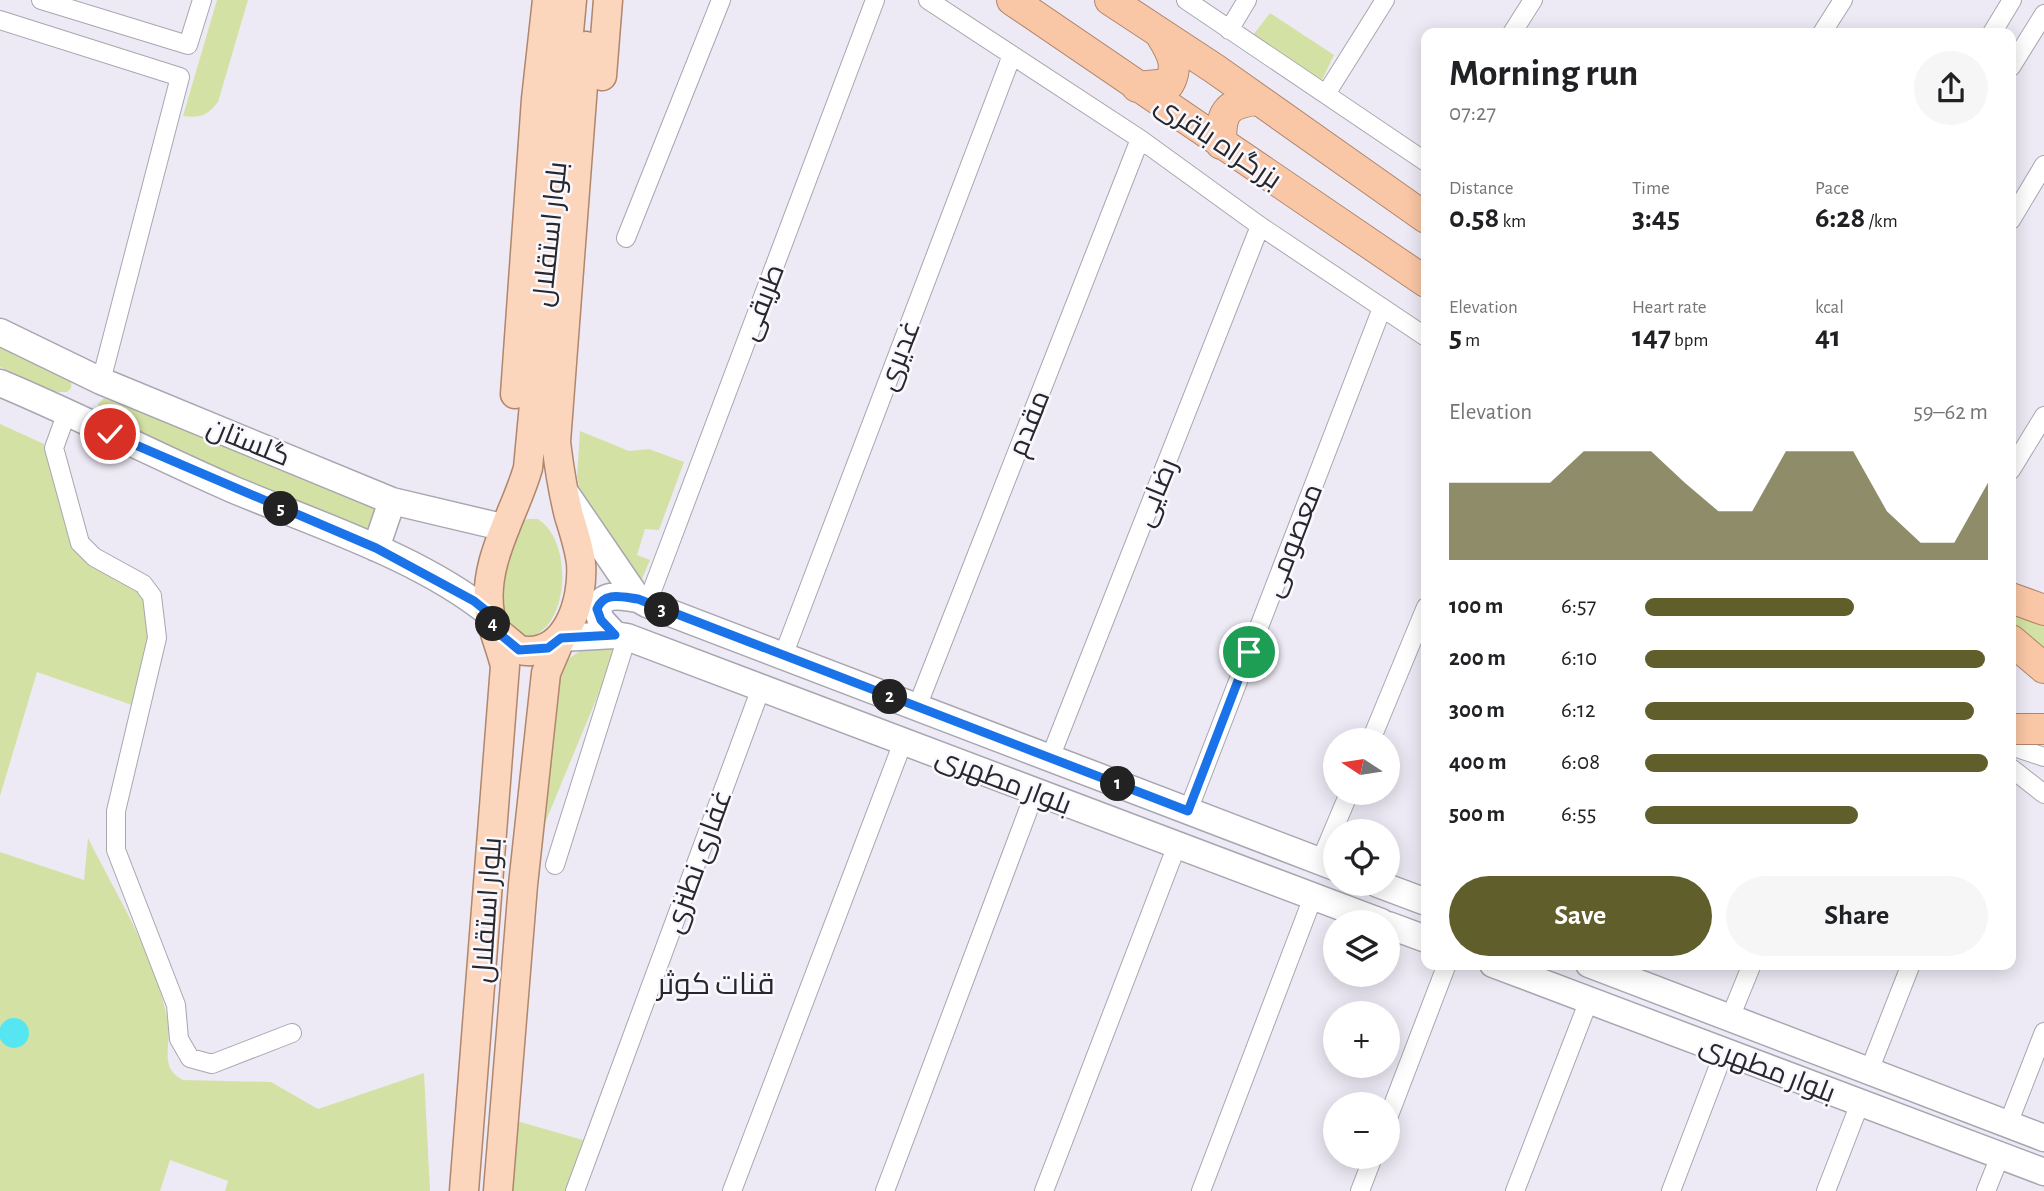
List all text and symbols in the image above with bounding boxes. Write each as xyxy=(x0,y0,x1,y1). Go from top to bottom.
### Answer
button: share xyxy=(1914,51,1988,125)
text: Morning run xyxy=(1449,55,1638,93)
street label: بزرگراه باقری xyxy=(1149,90,1286,196)
text: 07:27 xyxy=(1449,102,1496,125)
street label: بلوار استقلال xyxy=(529,160,574,308)
text: Distance xyxy=(1449,179,1513,198)
text: Time xyxy=(1632,179,1670,198)
text: Pace xyxy=(1815,179,1849,198)
text: 0.58 xyxy=(1449,203,1499,233)
text: 3:45 xyxy=(1632,203,1680,233)
text: 6:28 xyxy=(1815,203,1865,233)
text: km xyxy=(1499,212,1526,231)
text: /km xyxy=(1865,212,1898,231)
street label: طریقی xyxy=(736,261,791,345)
text: Elevation xyxy=(1449,298,1518,317)
text: Heart rate xyxy=(1632,298,1707,317)
text: kcal xyxy=(1815,298,1844,317)
street label: غدیری xyxy=(874,317,927,395)
text: 5 xyxy=(1449,322,1462,352)
text: 147 xyxy=(1632,322,1671,352)
text: 41 xyxy=(1815,322,1841,352)
text: m xyxy=(1462,331,1480,350)
text: bpm xyxy=(1671,331,1708,350)
street label: مقدم xyxy=(1004,387,1059,462)
text: Elevation xyxy=(1449,401,1532,424)
text: 59–62 m xyxy=(1913,401,1988,424)
pin xyxy=(80,404,140,464)
street label: گلستان xyxy=(202,414,294,473)
icon: check xyxy=(91,415,129,453)
street label: رضایی xyxy=(1131,455,1184,531)
street label: معصومی xyxy=(1260,480,1329,601)
pin: 5 xyxy=(264,491,298,526)
text: 5 xyxy=(276,499,285,518)
pin: 3 xyxy=(644,592,680,628)
text: 100 m xyxy=(1449,595,1503,618)
text: 6:57 xyxy=(1561,595,1596,618)
text: 3 xyxy=(657,600,666,619)
pin: 4 xyxy=(476,606,510,642)
text: 4 xyxy=(488,614,497,633)
pin xyxy=(1219,622,1279,682)
icon: arrive xyxy=(1230,633,1268,671)
text: 200 m xyxy=(1449,647,1506,670)
text: 6:10 xyxy=(1561,647,1597,670)
pin: 2 xyxy=(872,680,908,714)
text: 2 xyxy=(885,687,894,706)
text: 300 m xyxy=(1449,699,1505,722)
text: 6:12 xyxy=(1561,699,1595,722)
north arrow xyxy=(1323,728,1400,805)
map controls xyxy=(1323,728,1400,1169)
street label: بلوار مطهری xyxy=(931,743,1075,821)
text: 400 m xyxy=(1449,751,1507,774)
text: 6:08 xyxy=(1561,751,1600,774)
pin: 1 xyxy=(1100,766,1136,802)
text: 1 xyxy=(1114,774,1121,793)
street label: غفاری نطنزی xyxy=(660,786,739,937)
text: 500 m xyxy=(1449,803,1505,826)
text: 6:55 xyxy=(1561,803,1596,826)
button: locate xyxy=(1323,819,1400,896)
street label: بلوار استقلال xyxy=(469,836,508,984)
button: Save xyxy=(1449,876,1712,956)
button: Share xyxy=(1726,876,1988,956)
button: layers xyxy=(1323,910,1400,987)
district label: قنات کوثر xyxy=(655,970,775,1001)
button: + xyxy=(1323,1001,1400,1078)
street label: بلوار مطهری xyxy=(1695,1031,1839,1109)
button: − xyxy=(1323,1092,1400,1169)

